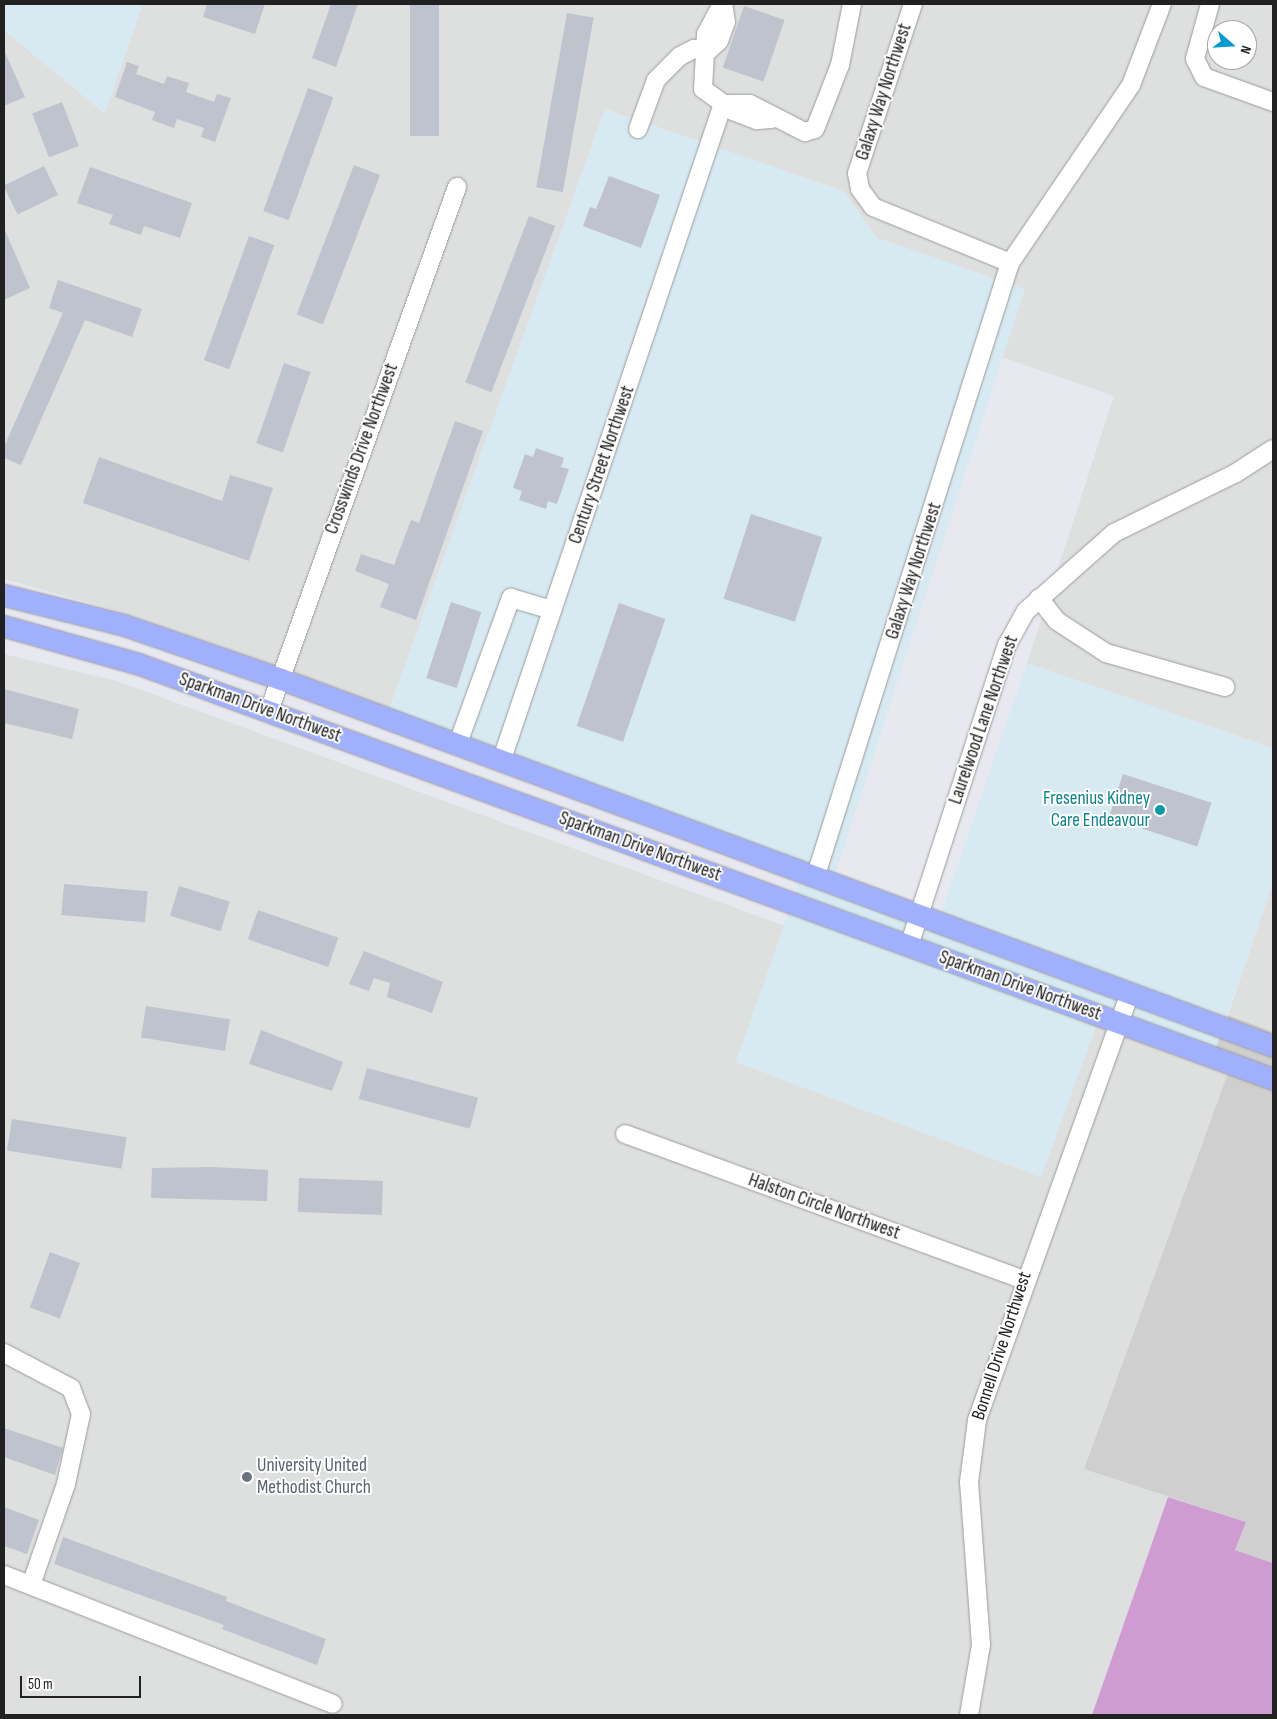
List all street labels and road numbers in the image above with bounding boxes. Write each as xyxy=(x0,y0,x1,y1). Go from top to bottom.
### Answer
street label: Galaxy Way Northwest xyxy=(851,21,917,163)
street label: Crosswinds Drive Northwest xyxy=(321,361,403,537)
street label: Century Street Northwest xyxy=(564,383,640,547)
street label: Galaxy Way Northwest xyxy=(881,500,947,642)
street label: Laurelwood Lane Northwest xyxy=(944,633,1024,807)
street label: Sparkman Drive Northwest xyxy=(176,668,344,748)
street label: Sparkman Drive Northwest xyxy=(556,807,724,887)
street label: Sparkman Drive Northwest xyxy=(936,946,1104,1026)
street label: Halston Circle Northwest xyxy=(745,1169,903,1245)
street label: Bonnell Drive Northwest xyxy=(967,1269,1037,1423)

